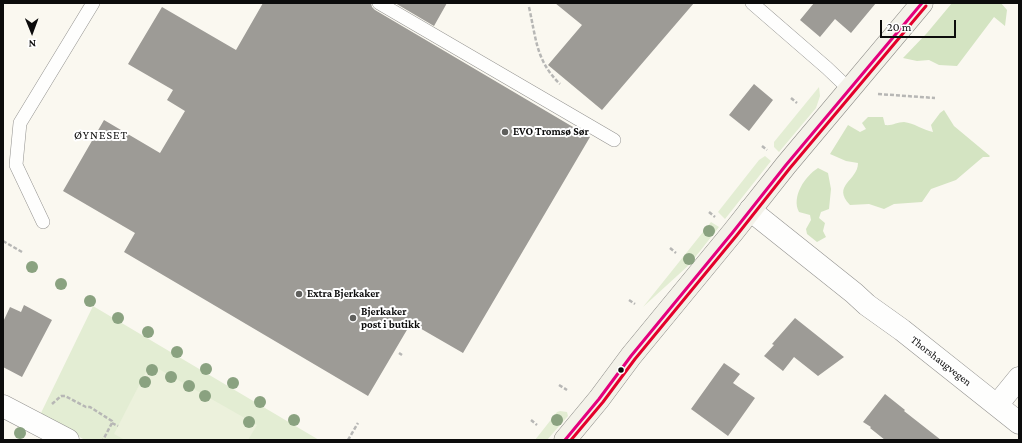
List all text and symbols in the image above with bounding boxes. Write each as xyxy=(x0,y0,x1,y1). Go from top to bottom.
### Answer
north arrow xyxy=(12,12,52,52)
scale bar xyxy=(882,12,958,38)
text: 20 m xyxy=(887,20,911,34)
text: N xyxy=(28,38,36,50)
place label: EVO Tromsø Sør xyxy=(513,125,589,139)
marker: EVO Tromsø Sør xyxy=(500,127,510,137)
district label: ØYNESET xyxy=(74,128,128,142)
place label: Extra Bjerkaker xyxy=(307,287,380,301)
marker: Extra Bjerkaker xyxy=(294,289,304,299)
place label: Bjerkaker post i butikk xyxy=(361,305,420,331)
marker: Bjerkaker post i butikk xyxy=(348,313,358,323)
street label: Thorshaugvegen xyxy=(908,333,974,389)
unlabelled marker xyxy=(616,365,626,375)

